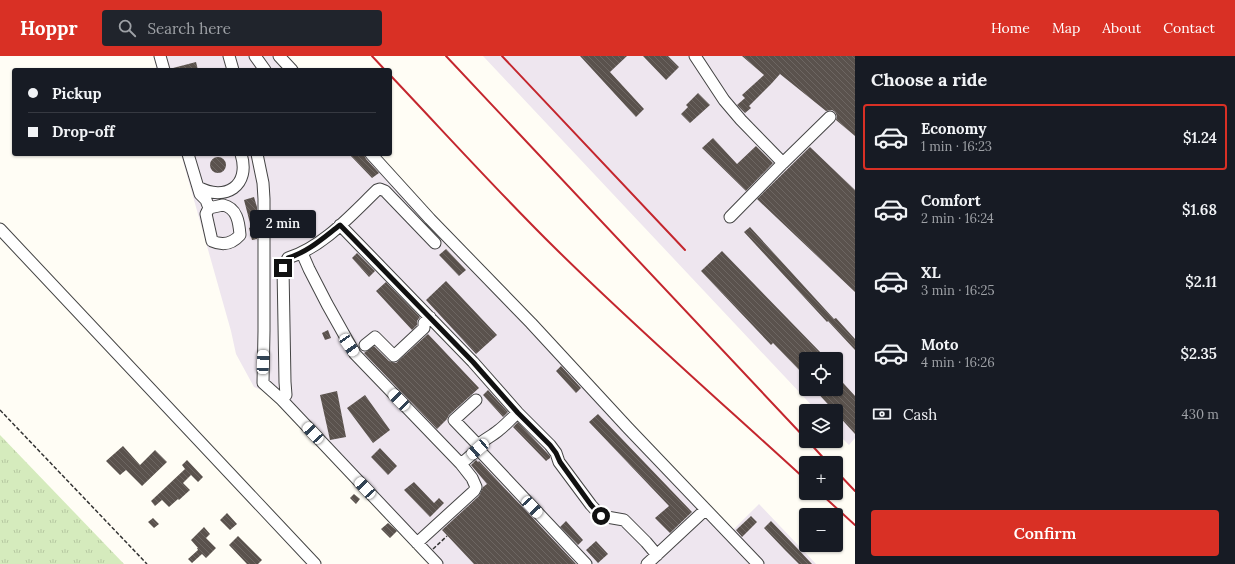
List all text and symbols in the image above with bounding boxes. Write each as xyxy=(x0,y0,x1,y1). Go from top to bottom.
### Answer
search box xyxy=(102,10,382,46)
text: Hoppr xyxy=(20,16,78,40)
icon: search xyxy=(116,17,138,39)
text: Search here xyxy=(148,19,231,38)
text: Home xyxy=(991,19,1030,37)
text: Map xyxy=(1052,19,1080,37)
text: About xyxy=(1102,19,1141,37)
text: Contact xyxy=(1163,19,1215,37)
text: Choose a ride xyxy=(871,68,987,91)
text: Pickup xyxy=(52,84,101,103)
icon: car xyxy=(873,119,909,155)
text: Economy xyxy=(921,119,986,138)
text: Drop-off xyxy=(52,122,114,141)
text: $1.24 xyxy=(1183,128,1217,147)
text: 1 min · 16:23 xyxy=(921,138,992,155)
icon: car xyxy=(873,191,909,227)
text: Comfort xyxy=(921,191,981,210)
text: $1.68 xyxy=(1182,200,1217,219)
callout: 2 min xyxy=(250,210,316,238)
text: 2 min · 16:24 xyxy=(921,210,994,227)
text: 2 min xyxy=(266,215,300,232)
route end xyxy=(274,259,292,277)
icon: car xyxy=(873,263,909,299)
text: XL xyxy=(921,263,941,282)
text: $2.11 xyxy=(1185,272,1217,291)
text: 3 min · 16:25 xyxy=(921,282,994,299)
car xyxy=(337,332,361,358)
icon: car xyxy=(873,335,909,371)
text: Moto xyxy=(921,335,958,354)
text: $2.35 xyxy=(1180,344,1217,363)
car xyxy=(257,350,269,374)
map controls xyxy=(799,352,843,552)
button: locate xyxy=(799,352,843,396)
text: 4 min · 16:26 xyxy=(921,354,995,371)
car xyxy=(386,387,412,413)
icon: cash xyxy=(871,403,893,425)
button: layers xyxy=(799,404,843,448)
text: Cash xyxy=(903,405,937,424)
text: 430 m xyxy=(1182,406,1219,423)
car xyxy=(300,420,326,446)
car xyxy=(465,437,491,461)
button: + xyxy=(799,456,843,500)
car xyxy=(352,475,378,501)
car xyxy=(519,494,545,520)
route start xyxy=(592,507,610,525)
button: − xyxy=(799,508,843,552)
button: Confirm xyxy=(871,510,1219,556)

